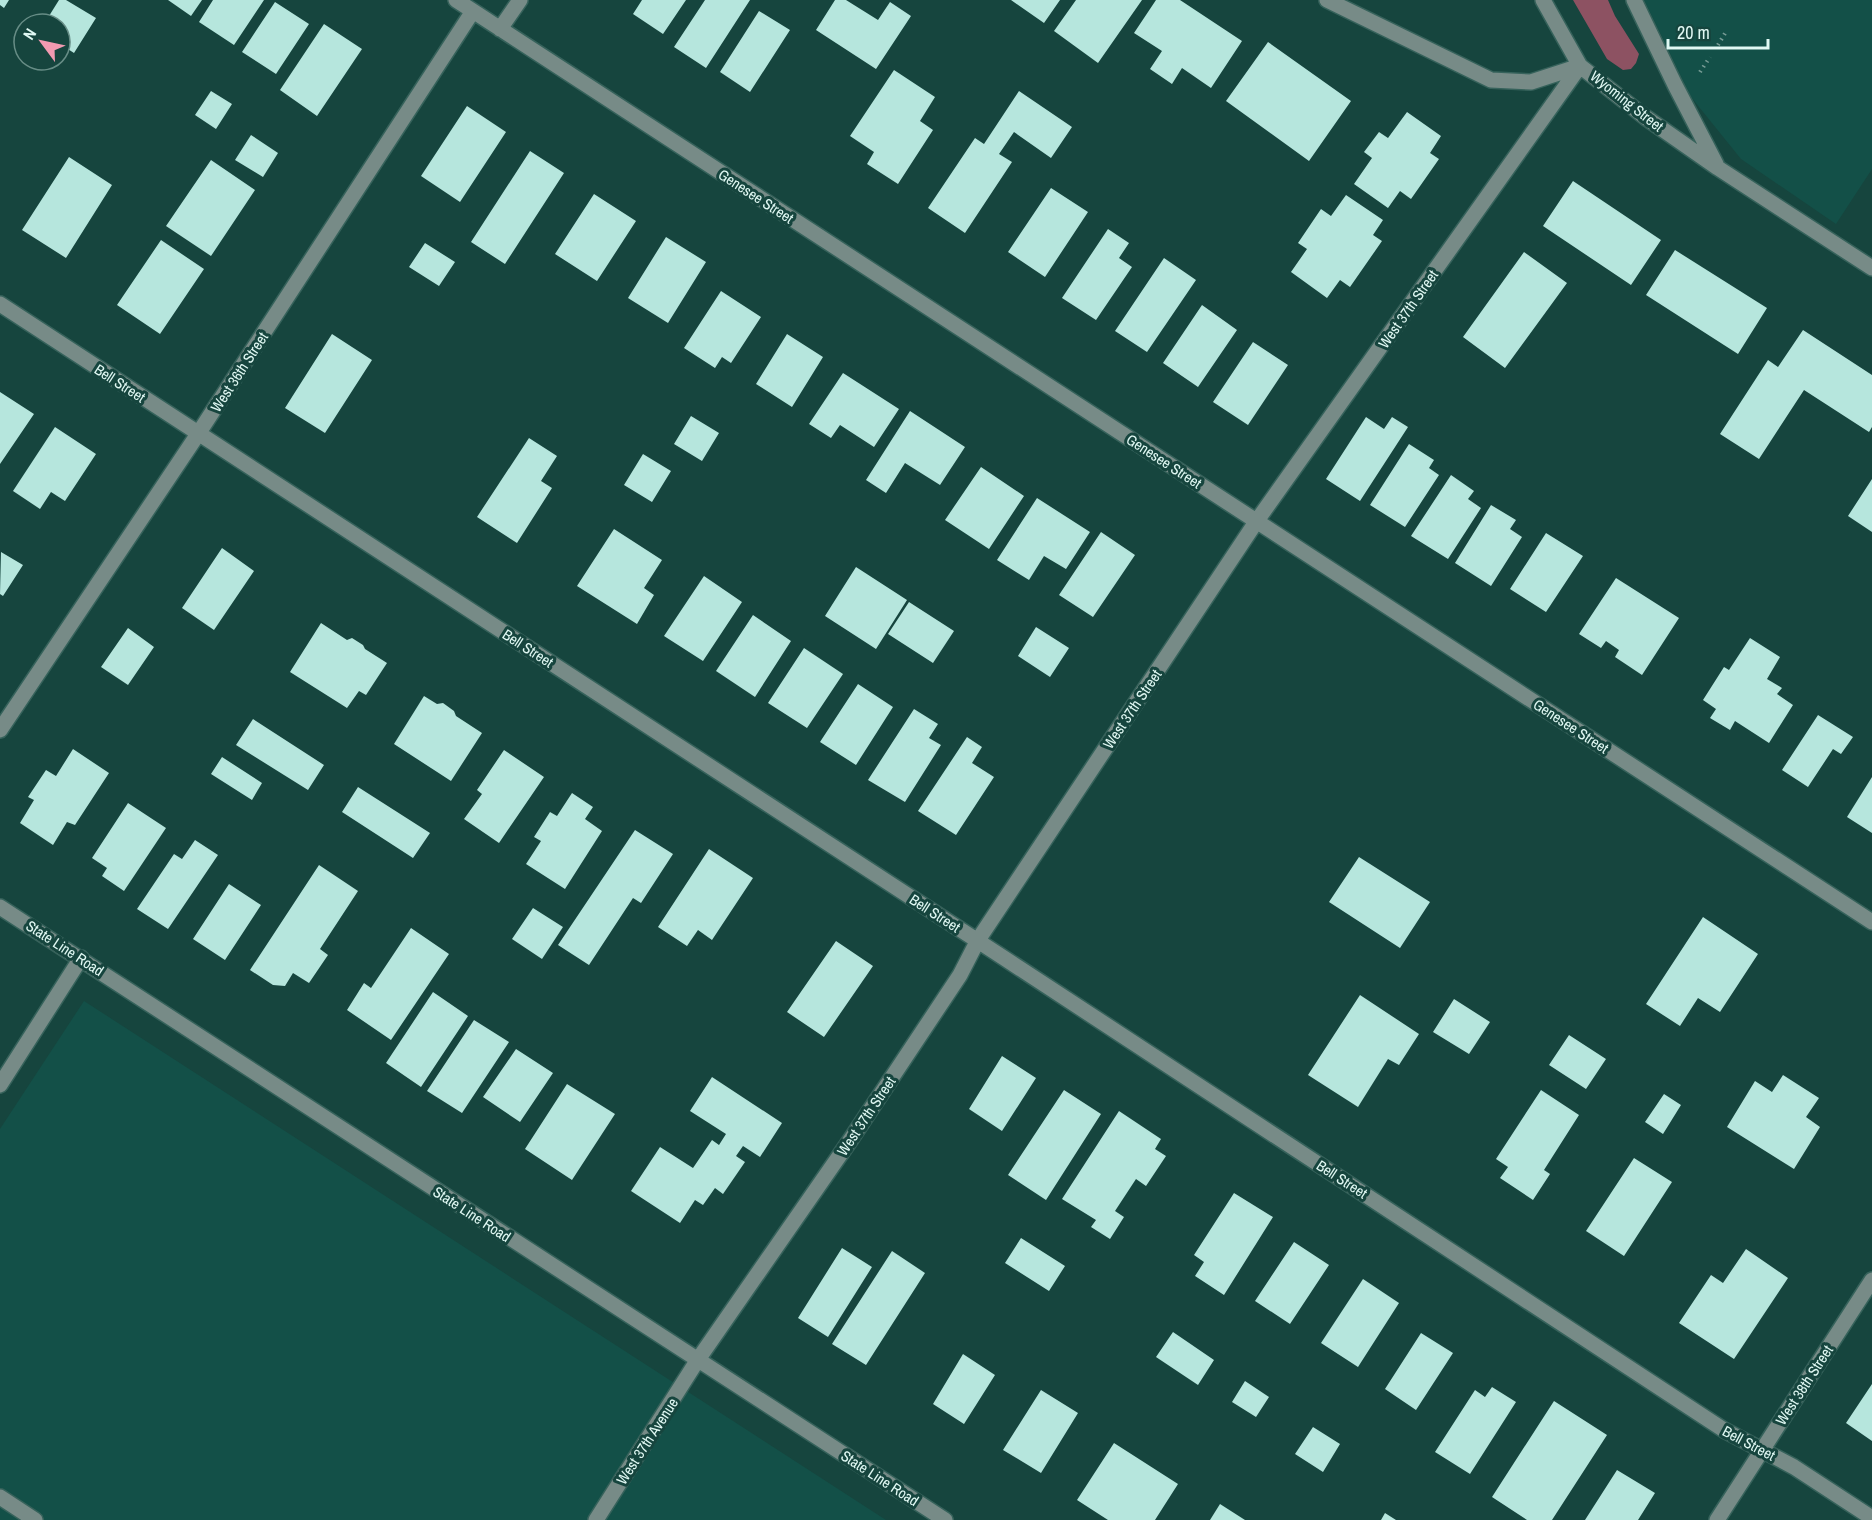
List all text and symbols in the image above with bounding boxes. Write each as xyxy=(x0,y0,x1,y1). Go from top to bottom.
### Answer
north arrow xyxy=(12,12,72,72)
scale bar xyxy=(1668,12,1768,50)
text: 20 m xyxy=(1677,20,1710,45)
text: N xyxy=(18,24,41,44)
street label: Wyoming Street xyxy=(1586,66,1669,137)
street label: Genesee Street xyxy=(714,164,798,229)
street label: West 37th Street xyxy=(1373,265,1443,352)
street label: West 36th Street xyxy=(205,327,273,416)
street label: Bell Street xyxy=(90,359,150,408)
street label: Genesee Street xyxy=(1122,429,1206,494)
street label: Bell Street xyxy=(498,624,558,673)
street label: West 37th Street xyxy=(1098,665,1167,753)
street label: Genesee Street xyxy=(1529,694,1613,759)
street label: Bell Street xyxy=(905,889,965,938)
street label: State Line Road xyxy=(22,915,108,981)
street label: West 37th Street xyxy=(832,1072,901,1160)
street label: Bell Street xyxy=(1312,1155,1372,1204)
street label: State Line Road xyxy=(429,1181,515,1247)
street label: West 38th Street xyxy=(1770,1340,1838,1429)
street label: West 37th Avenue xyxy=(611,1393,683,1488)
street label: Bell Street xyxy=(1719,1420,1779,1466)
street label: State Line Road xyxy=(837,1445,923,1511)

